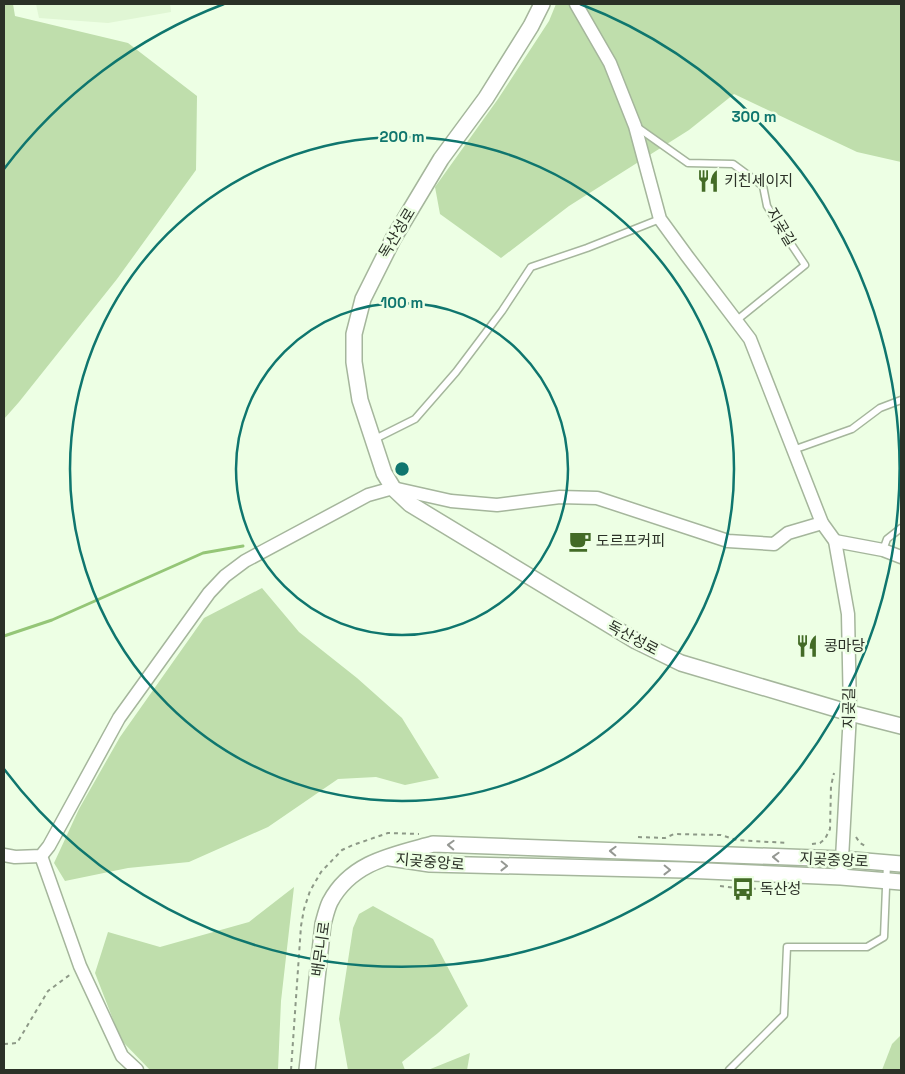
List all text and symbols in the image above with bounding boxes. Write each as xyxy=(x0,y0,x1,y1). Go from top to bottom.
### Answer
text: 300 m xyxy=(731,107,777,126)
text: 200 m xyxy=(380,127,424,146)
restaurant icon: 키친세이지 xyxy=(695,168,721,194)
place label: 키친세이지 xyxy=(724,171,793,190)
street label: 독산성로 xyxy=(374,204,419,261)
street label: 지곶길 xyxy=(763,204,800,249)
text: 100 m xyxy=(381,293,423,312)
centre of rings xyxy=(393,460,411,478)
cafe icon: 도르프커피 xyxy=(567,528,593,554)
place label: 도르프커피 xyxy=(596,531,665,550)
street label: 독산성로 xyxy=(604,616,662,659)
restaurant icon: 콩마당 xyxy=(794,633,820,659)
place label: 콩마당 xyxy=(824,636,866,655)
street label: 지곶길 xyxy=(839,687,858,729)
one-way arrow xyxy=(447,839,455,850)
one-way arrow xyxy=(609,845,617,856)
street label: 지곶중앙로 xyxy=(799,848,869,871)
street label: 지곶중앙로 xyxy=(395,849,465,874)
one-way arrow xyxy=(772,852,780,862)
one-way arrow xyxy=(501,861,509,871)
one-way arrow xyxy=(663,865,671,875)
bus stop icon: 독산성 xyxy=(730,876,756,902)
place label: 독산성 xyxy=(760,879,801,898)
street label: 배무니로 xyxy=(307,920,334,978)

